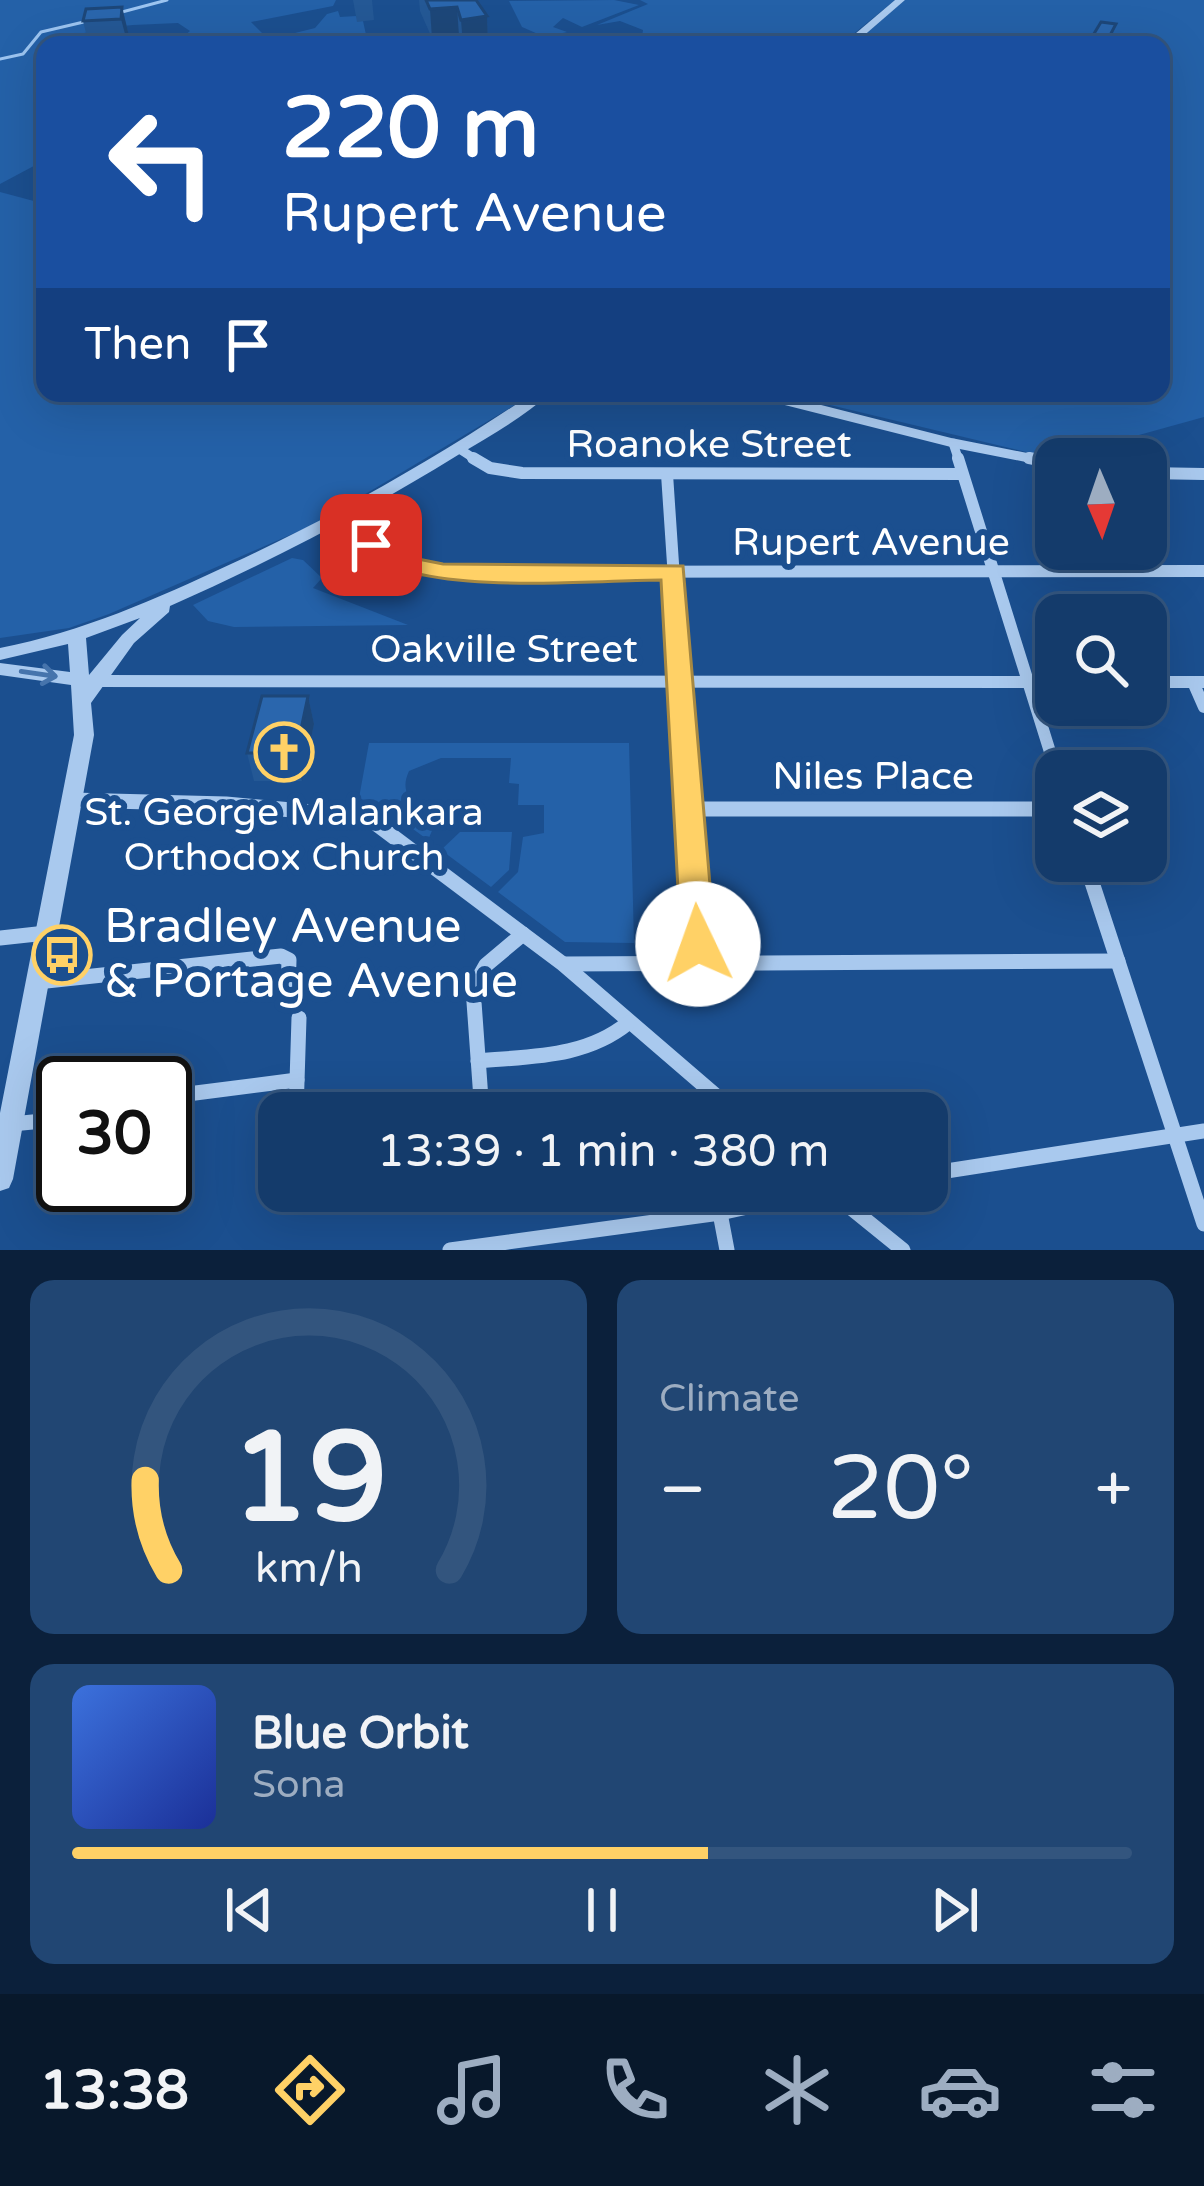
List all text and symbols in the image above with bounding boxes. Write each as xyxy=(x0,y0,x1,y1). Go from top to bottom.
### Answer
text: 220 m xyxy=(282,79,539,180)
icon: left xyxy=(84,84,240,240)
text: Rupert Avenue xyxy=(282,181,667,246)
icon: arrive xyxy=(215,312,281,378)
text: Then xyxy=(84,318,191,372)
street label: Roanoke Street xyxy=(566,421,852,468)
north arrow xyxy=(1035,438,1167,570)
map controls xyxy=(1035,438,1167,882)
pin xyxy=(320,494,422,596)
icon: arrive xyxy=(338,512,404,578)
street label: Rupert Avenue xyxy=(732,519,1010,566)
button: search xyxy=(1035,594,1167,726)
street label: Oakville Street xyxy=(370,626,638,673)
one-way arrow xyxy=(19,663,58,686)
church icon: St. George Malankara Orthodox Church xyxy=(253,721,315,783)
button: layers xyxy=(1035,750,1167,882)
street label: Niles Place xyxy=(772,753,974,800)
place label: St. George Malankara Orthodox Church xyxy=(84,789,484,881)
position arrow xyxy=(635,881,761,1007)
place label: Bradley Avenue & Portage Avenue xyxy=(104,898,518,1011)
bus stop icon: Bradley Avenue & Portage Avenue xyxy=(31,924,93,986)
speed limit sign: 30 xyxy=(36,1056,192,1212)
text: 13:39 · 1 min · 380 m xyxy=(377,1125,829,1179)
text: Climate xyxy=(659,1375,799,1422)
text: 19 xyxy=(230,1404,387,1555)
text: 20° xyxy=(827,1435,974,1544)
text: − xyxy=(659,1450,706,1530)
text: + xyxy=(1095,1450,1132,1530)
text: km/h xyxy=(255,1543,362,1594)
text: Blue Orbit xyxy=(252,1707,469,1761)
text: Sona xyxy=(252,1761,345,1808)
icon: previous xyxy=(216,1877,282,1943)
icon: pause xyxy=(569,1877,635,1943)
icon: next xyxy=(922,1877,988,1943)
icon: directions xyxy=(268,2048,352,2132)
icon: music xyxy=(430,2048,514,2132)
icon: phone xyxy=(593,2048,677,2132)
icon: climate xyxy=(755,2048,839,2132)
icon: car xyxy=(918,2048,1002,2132)
icon: filters xyxy=(1081,2048,1165,2132)
text: 13:38 xyxy=(39,2058,189,2123)

